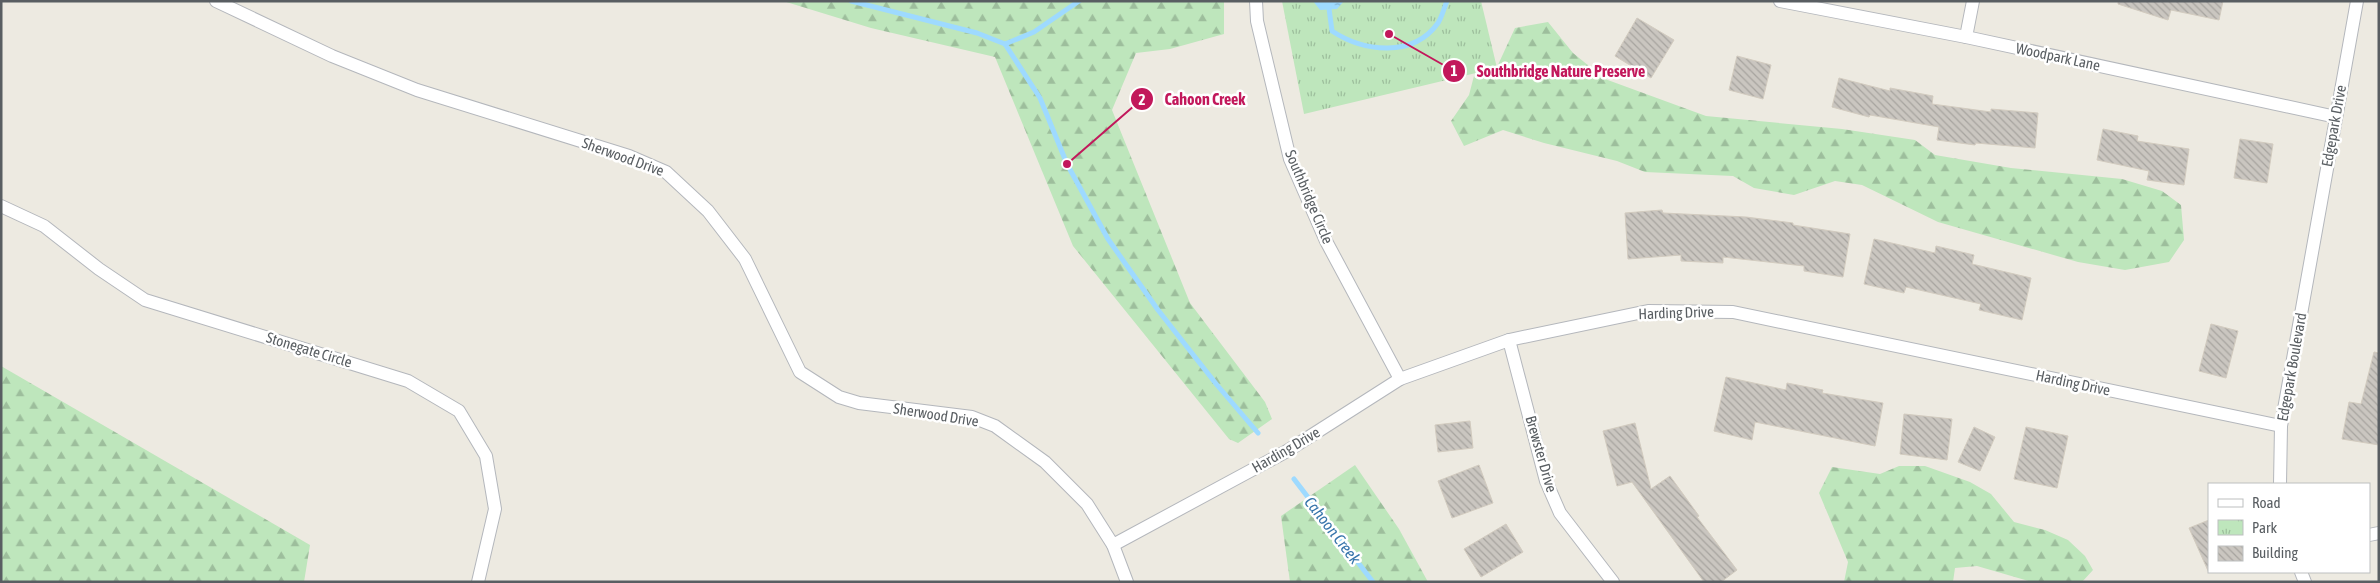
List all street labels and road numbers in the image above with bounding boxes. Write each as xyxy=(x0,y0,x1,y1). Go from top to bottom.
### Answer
street label: Woodpark Lane xyxy=(2014,39,2102,74)
street label: Edgepark Drive xyxy=(2318,84,2349,168)
street label: Sherwood Drive xyxy=(580,134,667,179)
street label: Southbridge Circle xyxy=(1282,147,1337,246)
street label: Harding Drive xyxy=(1638,303,1714,322)
street label: Edgepark Boulevard xyxy=(2274,311,2309,423)
street label: Stonegate Circle xyxy=(264,328,354,371)
street label: Harding Drive xyxy=(2034,366,2112,399)
street label: Sherwood Drive xyxy=(892,399,980,430)
street label: Brewster Drive xyxy=(1522,414,1561,494)
street label: Harding Drive xyxy=(1249,423,1323,476)

